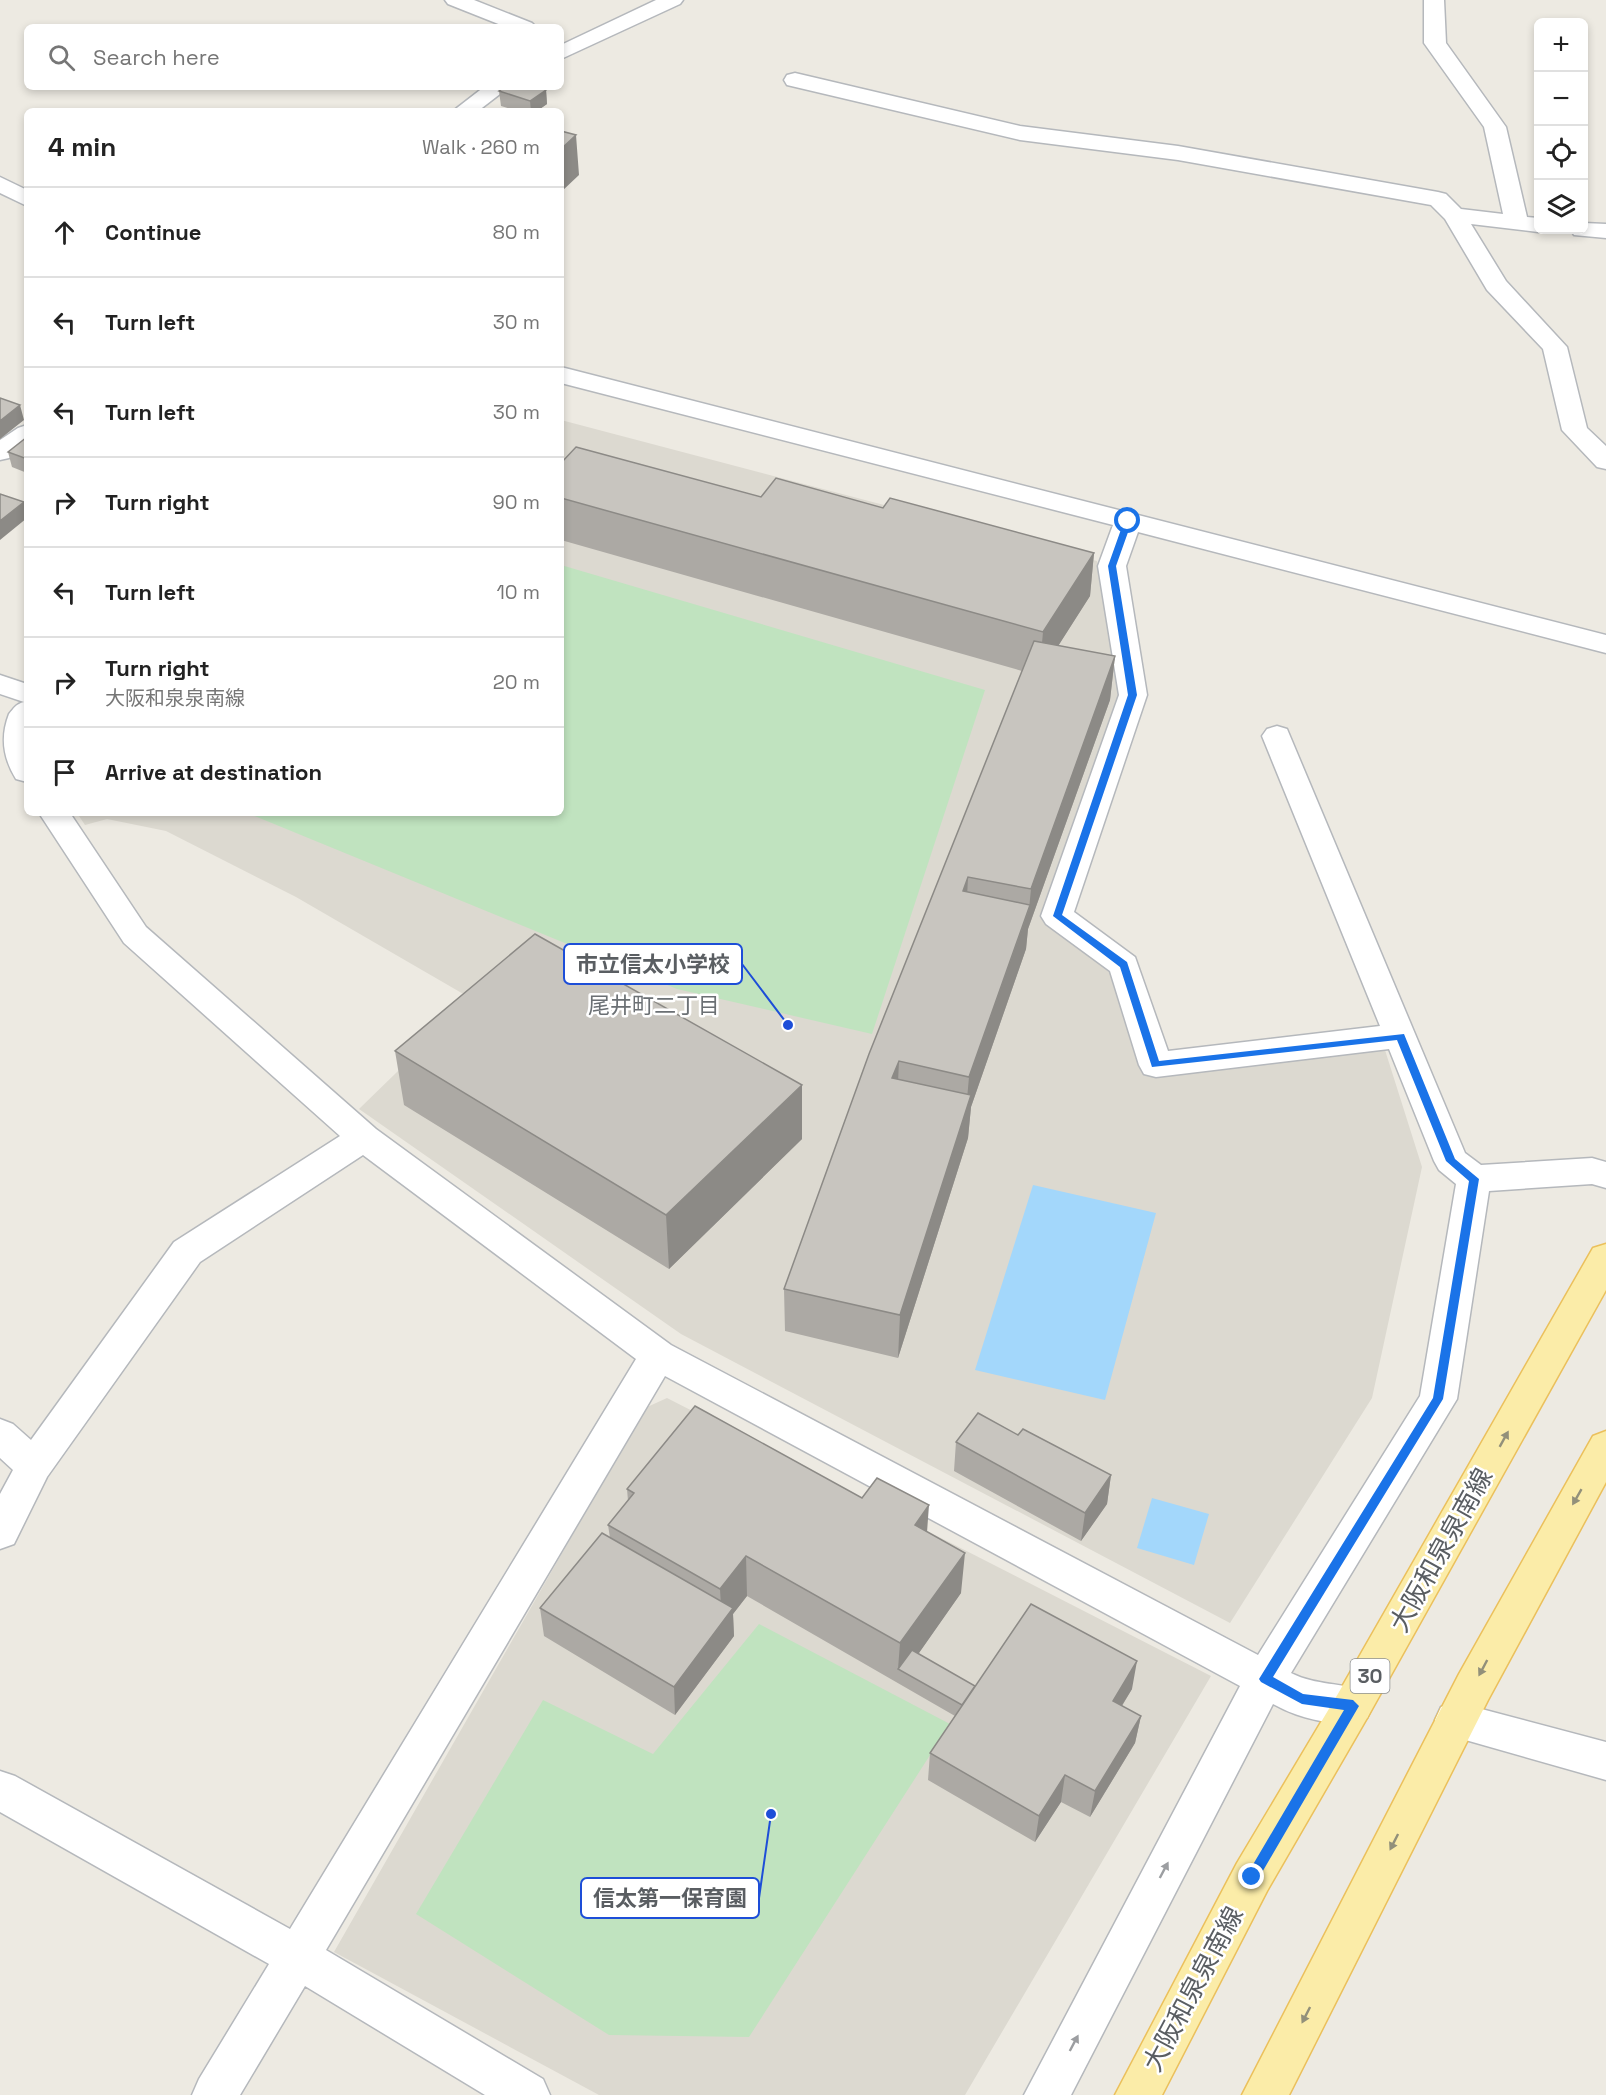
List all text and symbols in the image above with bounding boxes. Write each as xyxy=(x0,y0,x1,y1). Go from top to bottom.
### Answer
map controls xyxy=(1534,18,1588,234)
button: + xyxy=(1534,18,1588,72)
search box xyxy=(24,24,564,90)
icon: search xyxy=(45,41,78,74)
text: Search here xyxy=(93,43,220,71)
button: − xyxy=(1534,72,1588,126)
button: locate xyxy=(1534,126,1588,180)
text: 4 min xyxy=(48,130,116,164)
text: Walk · 260 m xyxy=(422,134,540,160)
button: layers xyxy=(1534,180,1588,234)
icon: ahead xyxy=(48,216,81,249)
text: Continue xyxy=(105,218,201,246)
text: 80 m xyxy=(492,219,540,245)
icon: left xyxy=(48,306,81,339)
text: Turn left xyxy=(105,308,195,336)
text: 30 m xyxy=(493,309,540,335)
icon: left xyxy=(48,396,81,429)
text: Turn left xyxy=(105,398,195,426)
text: 30 m xyxy=(493,399,540,425)
icon: right xyxy=(48,486,81,519)
text: Turn right xyxy=(105,488,210,516)
text: 90 m xyxy=(493,489,540,515)
route start xyxy=(1114,507,1140,533)
icon: left xyxy=(48,576,81,609)
text: Turn left xyxy=(105,578,195,606)
text: 10 m xyxy=(496,579,540,605)
text: Turn right xyxy=(105,654,210,682)
icon: right xyxy=(48,666,81,699)
text: 20 m xyxy=(493,669,540,695)
text: 大阪和泉泉南線 xyxy=(105,685,245,711)
icon: arrive xyxy=(48,756,81,789)
text: Arrive at destination xyxy=(105,758,322,786)
callout: 市立信太小学校 xyxy=(564,944,742,984)
text: 市立信太小学校 xyxy=(576,950,730,978)
district label: 尾井町二丁目 xyxy=(588,991,720,1019)
one-way arrow xyxy=(1499,1430,1509,1447)
street label: 大阪和泉泉南線 xyxy=(1382,1462,1500,1638)
one-way arrow xyxy=(1572,1489,1582,1506)
road number: 30 xyxy=(1350,1659,1390,1693)
one-way arrow xyxy=(1478,1660,1488,1677)
one-way arrow xyxy=(1389,1833,1399,1850)
one-way arrow xyxy=(1160,1862,1169,1879)
route end xyxy=(1238,1863,1264,1889)
callout: 信太第一保育園 xyxy=(581,1878,759,1918)
text: 信太第一保育園 xyxy=(593,1884,747,1912)
street label: 大阪和泉泉南線 xyxy=(1135,1901,1251,2077)
one-way arrow xyxy=(1301,2007,1310,2024)
one-way arrow xyxy=(1069,2034,1079,2051)

